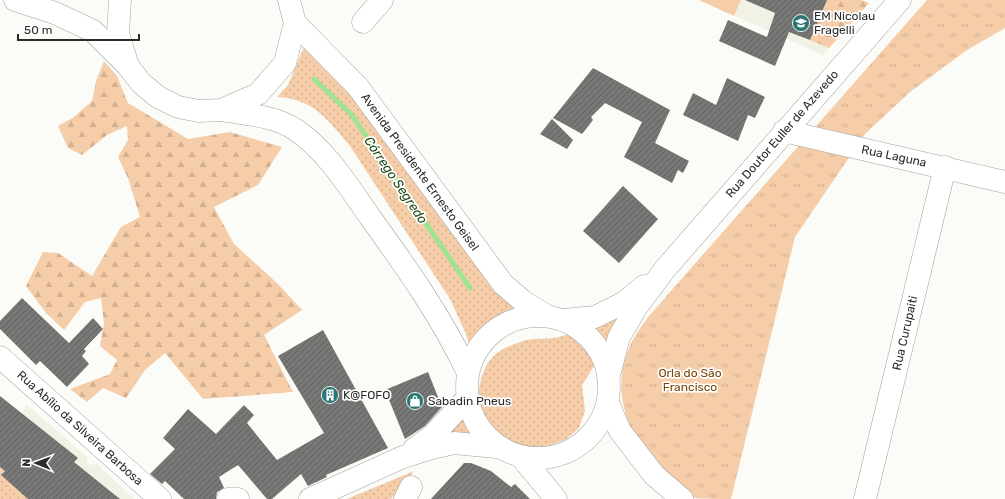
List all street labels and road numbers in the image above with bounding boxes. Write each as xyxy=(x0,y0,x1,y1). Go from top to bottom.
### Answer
street label: Rua Doutor Euller de Azevedo xyxy=(723,67,841,201)
street label: Avenida Presidente Ernesto Geisel xyxy=(358,91,482,253)
street label: Rua Laguna xyxy=(860,142,928,170)
street label: Rua Curupaiti xyxy=(890,294,920,372)
street label: Rua Abílio da Silveira Barbosa xyxy=(14,368,146,488)

